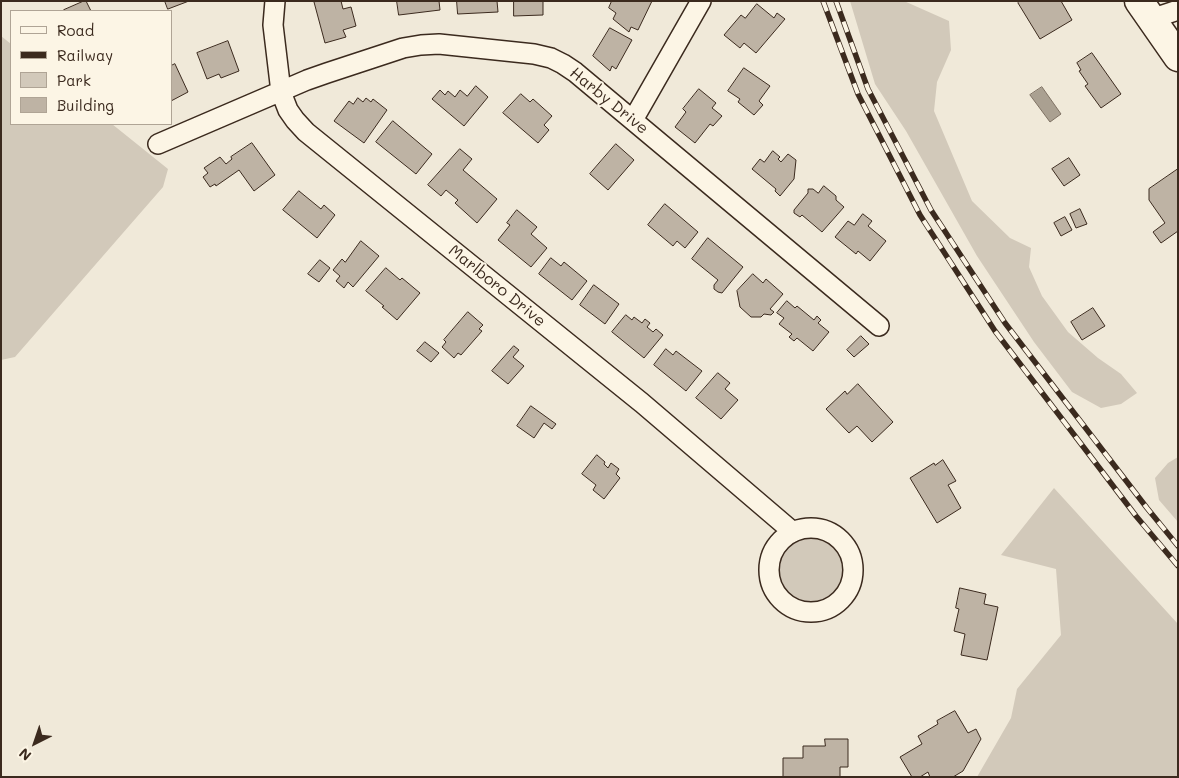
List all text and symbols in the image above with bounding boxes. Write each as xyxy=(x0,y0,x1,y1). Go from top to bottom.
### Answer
legend xyxy=(10,10,172,125)
text: Road xyxy=(57,20,94,40)
text: Railway xyxy=(57,45,113,65)
street label: Harby Drive xyxy=(566,64,652,138)
text: Park xyxy=(57,70,91,90)
text: Building xyxy=(57,95,114,115)
street label: Marlboro Drive xyxy=(445,241,549,331)
north arrow xyxy=(10,718,60,768)
text: N xyxy=(15,744,35,765)

